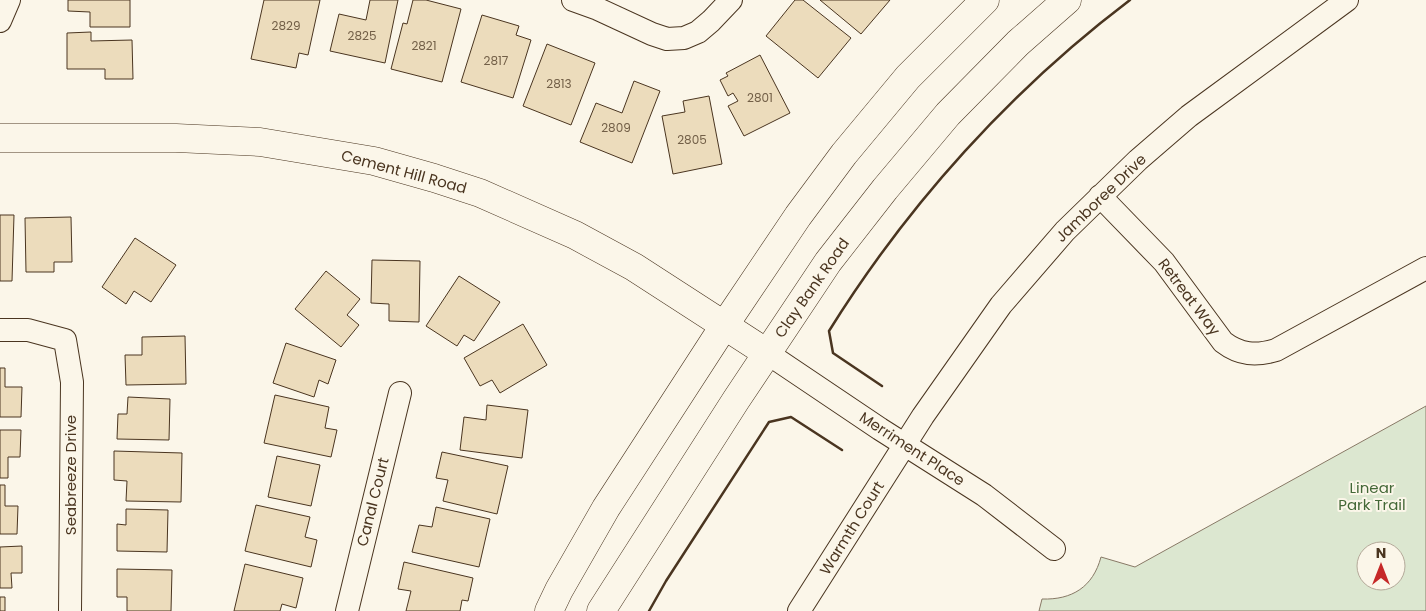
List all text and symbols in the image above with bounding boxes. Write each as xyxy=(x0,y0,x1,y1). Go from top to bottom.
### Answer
house number: 2829 xyxy=(272,17,300,34)
house number: 2825 xyxy=(348,27,376,44)
house number: 2821 xyxy=(411,37,437,54)
house number: 2817 xyxy=(484,52,509,69)
house number: 2813 xyxy=(546,75,572,92)
house number: 2801 xyxy=(747,89,773,106)
house number: 2809 xyxy=(601,119,631,136)
house number: 2805 xyxy=(677,131,707,148)
street label: Cement Hill Road xyxy=(339,145,469,198)
street label: Jamboree Drive xyxy=(1051,149,1151,247)
street label: Clay Bank Road xyxy=(769,234,854,342)
street label: Retreat Way xyxy=(1153,254,1226,340)
street label: Merriment Place xyxy=(855,407,969,491)
street label: Seabreeze Drive xyxy=(60,415,81,535)
street label: Canal Court xyxy=(351,455,394,549)
street label: Warmth Court xyxy=(814,477,889,579)
park label: Linear Park Trail xyxy=(1338,477,1406,515)
north arrow xyxy=(1356,541,1406,591)
text: N xyxy=(1376,543,1386,563)

